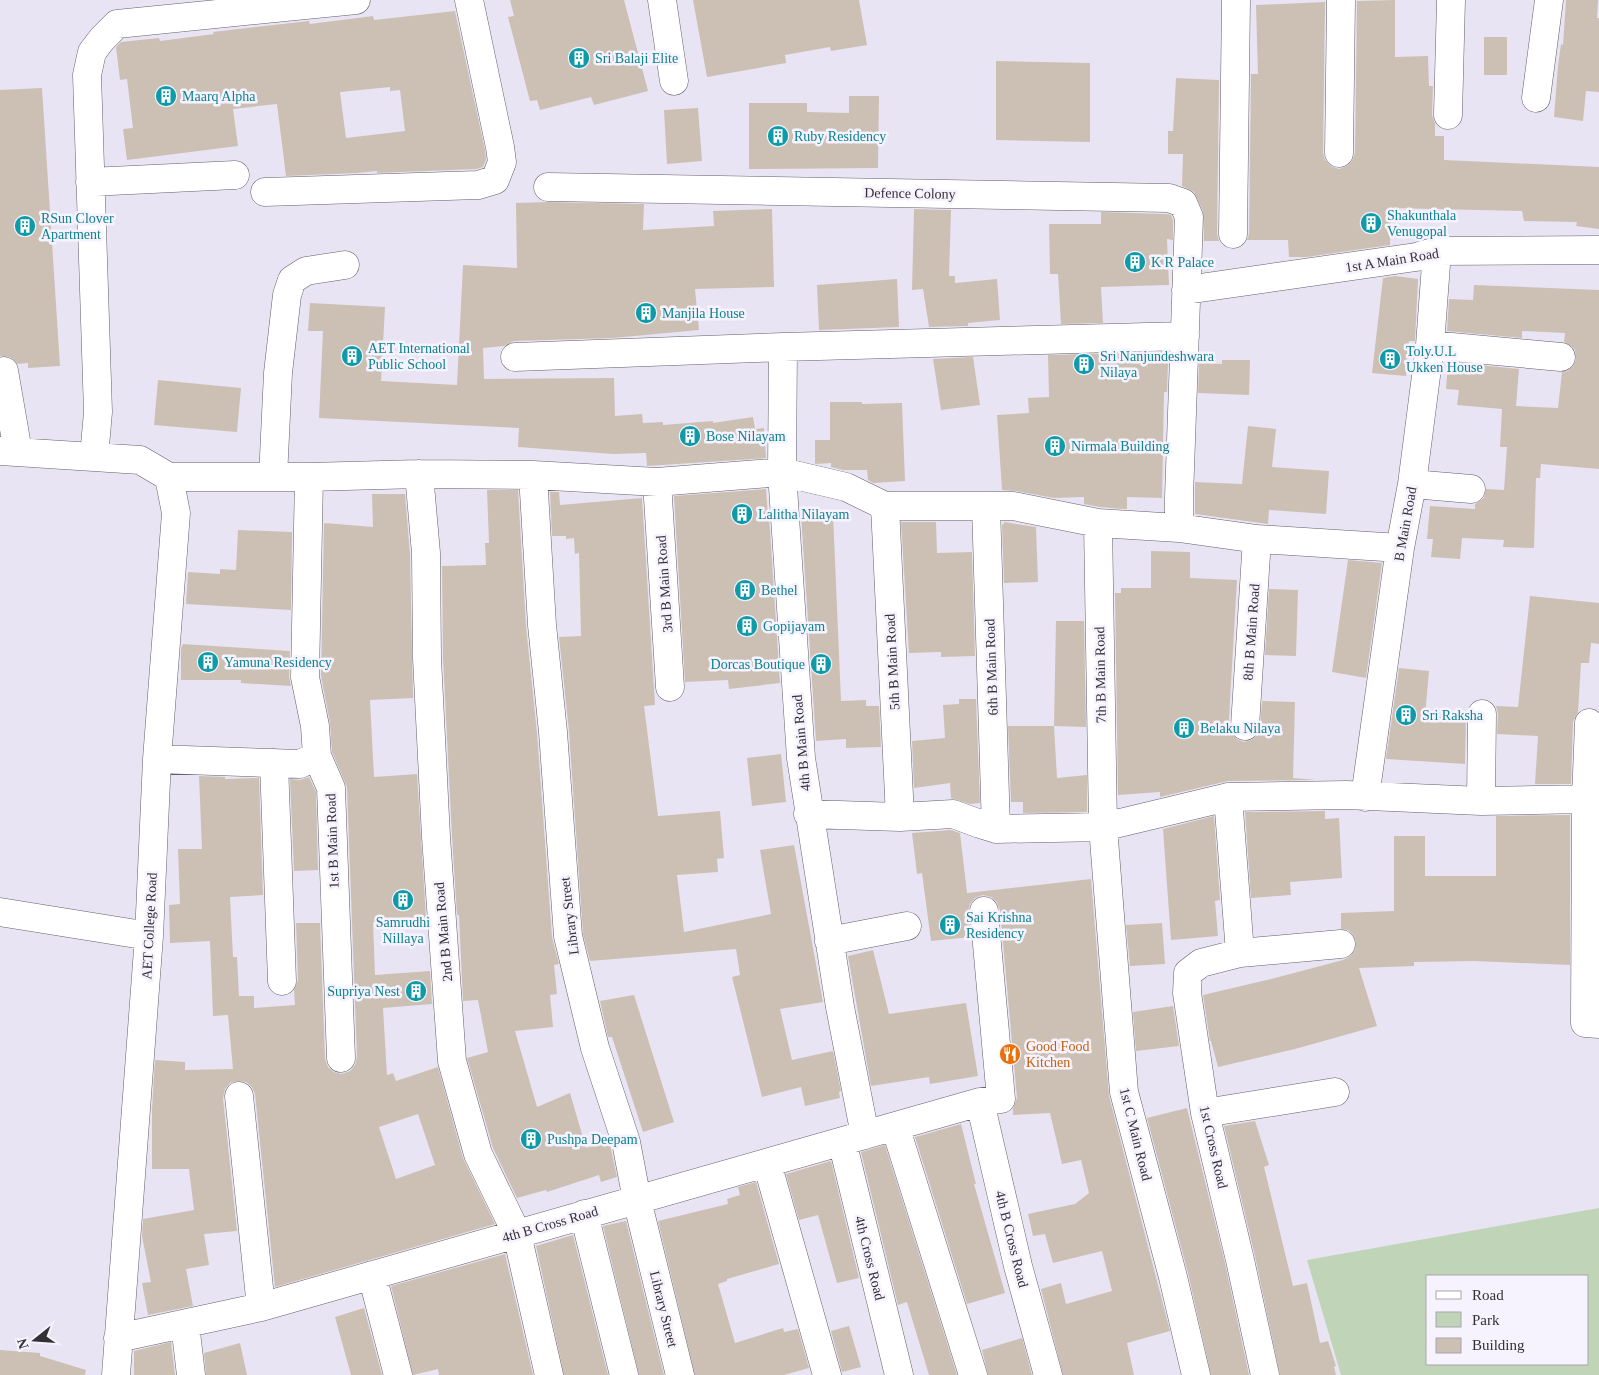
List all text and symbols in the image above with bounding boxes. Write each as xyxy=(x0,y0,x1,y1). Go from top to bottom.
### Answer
building icon: Sri Balaji Elite xyxy=(567,46,591,70)
place label: Sri Balaji Elite xyxy=(595,51,678,66)
building icon: Maarq Alpha xyxy=(154,84,178,108)
place label: Maarq Alpha xyxy=(182,89,256,104)
building icon: Ruby Residency xyxy=(766,124,790,148)
place label: Ruby Residency xyxy=(794,129,886,144)
street label: Defence Colony xyxy=(864,185,956,202)
place label: Shakunthala Venugopal xyxy=(1387,208,1457,239)
place label: RSun Clover Apartment xyxy=(41,211,114,242)
building icon: Shakunthala Venugopal xyxy=(1359,211,1383,235)
building icon: RSun Clover Apartment xyxy=(13,214,37,238)
street label: 1st A Main Road xyxy=(1344,246,1440,275)
building icon: K R Palace xyxy=(1123,250,1147,274)
place label: K R Palace xyxy=(1151,255,1214,270)
building icon: Manjila House xyxy=(634,301,658,325)
place label: Manjila House xyxy=(662,306,745,321)
place label: AET International Public School xyxy=(368,341,470,372)
building icon: AET International Public School xyxy=(340,344,364,368)
place label: Toly.U.L Ukken House xyxy=(1406,344,1483,375)
building icon: Toly.U.L Ukken House xyxy=(1378,347,1402,371)
place label: Sri Nanjundeshwara Nilaya xyxy=(1100,349,1215,380)
building icon: Sri Nanjundeshwara Nilaya xyxy=(1072,352,1096,376)
building icon: Bose Nilayam xyxy=(678,424,702,448)
place label: Bose Nilayam xyxy=(706,429,786,444)
building icon: Nirmala Building xyxy=(1043,434,1067,458)
place label: Nirmala Building xyxy=(1071,439,1169,454)
street label: B Main Road xyxy=(1392,486,1419,563)
building icon: Lalitha Nilayam xyxy=(730,502,754,526)
place label: Lalitha Nilayam xyxy=(758,507,849,522)
street label: 3rd B Main Road xyxy=(654,535,675,633)
building icon: Bethel xyxy=(733,578,757,602)
place label: Bethel xyxy=(761,583,798,598)
street label: 8th B Main Road xyxy=(1241,583,1262,681)
street label: 5th B Main Road xyxy=(882,613,903,711)
building icon: Gopijayam xyxy=(735,614,759,638)
street label: 6th B Main Road xyxy=(982,618,1001,716)
place label: Gopijayam xyxy=(763,619,825,634)
street label: 7th B Main Road xyxy=(1092,626,1109,724)
building icon: Yamuna Residency xyxy=(196,650,220,674)
building icon: Dorcas Boutique xyxy=(809,652,833,676)
place label: Yamuna Residency xyxy=(224,655,332,670)
place label: Dorcas Boutique xyxy=(711,657,805,672)
street label: 4th B Main Road xyxy=(790,694,813,792)
building icon: Sri Raksha xyxy=(1394,703,1418,727)
place label: Sri Raksha xyxy=(1422,708,1484,723)
building icon: Belaku Nilaya xyxy=(1172,716,1196,740)
place label: Belaku Nilaya xyxy=(1200,721,1281,736)
street label: 1st B Main Road xyxy=(323,793,342,889)
street label: AET College Road xyxy=(139,872,160,980)
street label: Library Street xyxy=(557,876,582,956)
street label: 2nd B Main Road xyxy=(432,882,455,982)
building icon: Samrudhi Nillaya xyxy=(391,888,415,912)
place label: Sai Krishna Residency xyxy=(966,910,1033,941)
building icon: Sai Krishna Residency xyxy=(938,913,962,937)
place label: Samrudhi Nillaya xyxy=(376,915,430,946)
building icon: Supriya Nest xyxy=(404,979,428,1003)
place label: Supriya Nest xyxy=(327,984,400,999)
place label: Good Food Kitchen xyxy=(1026,1039,1089,1070)
restaurant icon: Good Food Kitchen xyxy=(998,1042,1022,1066)
street label: 1st C Main Road xyxy=(1117,1086,1154,1182)
street label: 1st Cross Road xyxy=(1197,1104,1230,1190)
building icon: Pushpa Deepam xyxy=(519,1127,543,1151)
place label: Pushpa Deepam xyxy=(547,1132,638,1147)
street label: 4th B Cross Road xyxy=(992,1189,1031,1289)
street label: 4th B Cross Road xyxy=(500,1204,600,1245)
street label: 4th Cross Road xyxy=(852,1214,887,1302)
street label: Library Street xyxy=(647,1269,680,1349)
legend xyxy=(1426,1275,1589,1365)
text: Road xyxy=(1472,1287,1504,1303)
text: Park xyxy=(1472,1312,1500,1328)
north arrow xyxy=(10,1315,60,1365)
text: N xyxy=(14,1337,32,1351)
text: Building xyxy=(1472,1337,1525,1353)

